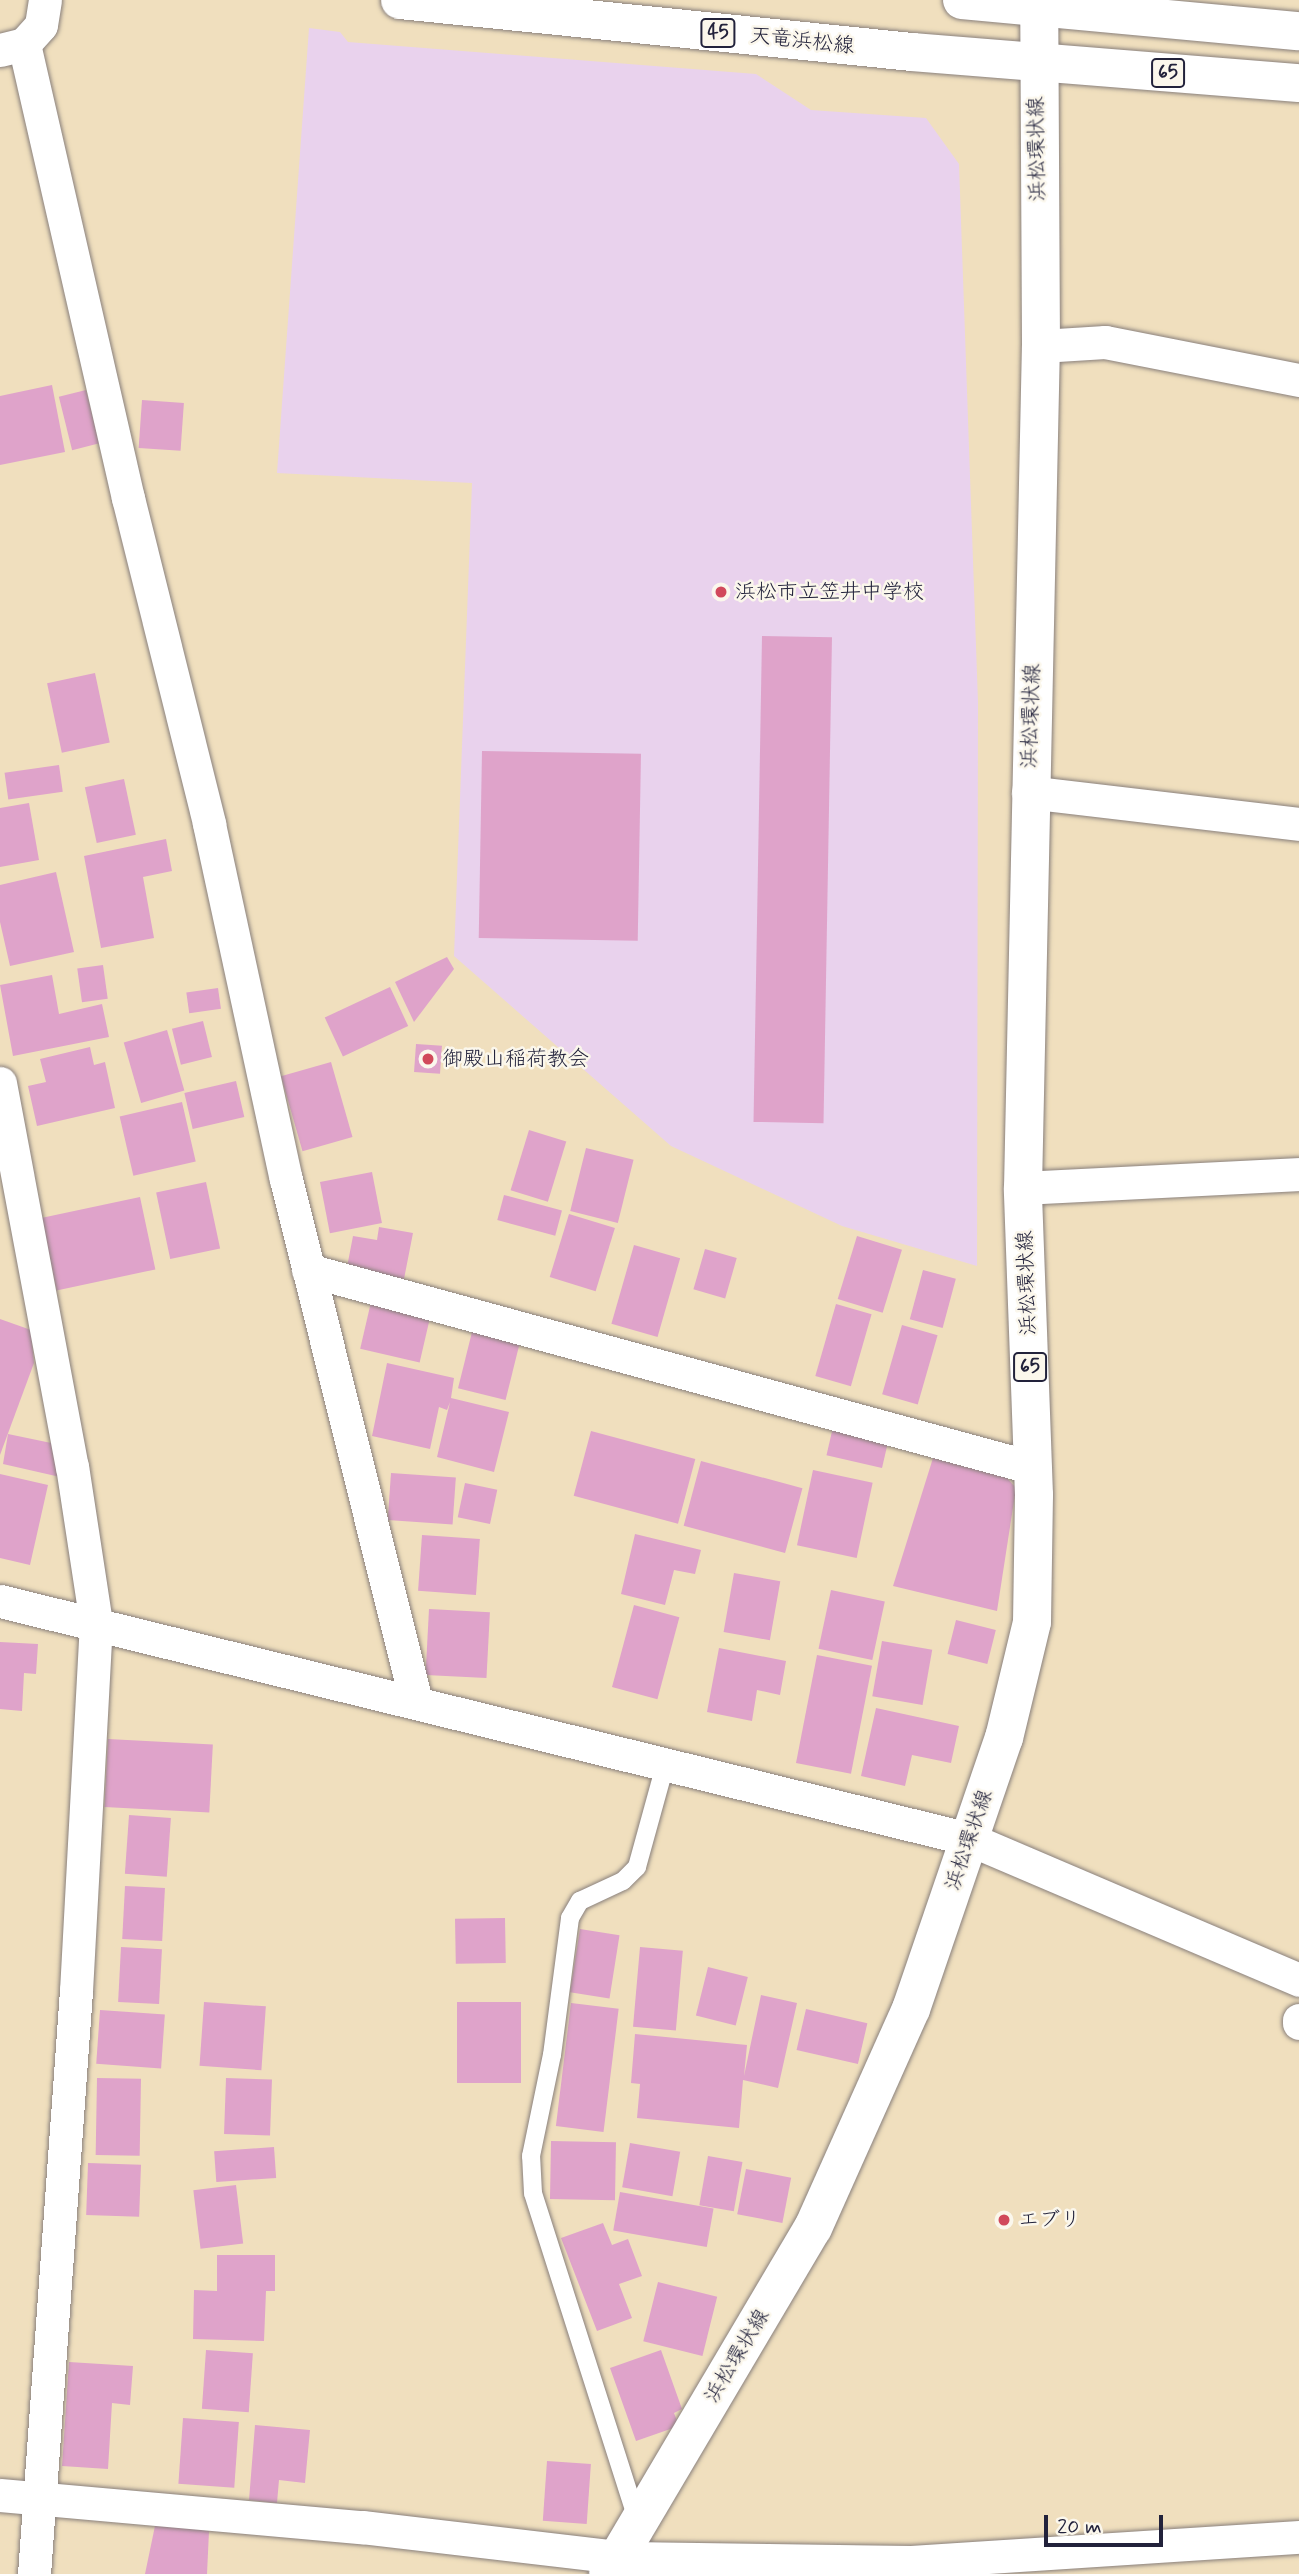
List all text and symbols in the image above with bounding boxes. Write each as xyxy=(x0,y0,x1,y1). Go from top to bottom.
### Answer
road number: 45 xyxy=(699,18,737,48)
street label: 天竜浜松線 xyxy=(748,23,856,59)
road number: 65 xyxy=(1150,58,1186,88)
street label: 浜松環状線 xyxy=(1023,96,1051,202)
place label: 浜松市立笠井中学校 xyxy=(735,579,924,605)
marker: 浜松市立笠井中学校 xyxy=(713,584,729,600)
street label: 浜松環状線 xyxy=(1017,663,1045,769)
place label: 御殿山稲荷教会 xyxy=(442,1046,589,1072)
marker: 御殿山稲荷教会 xyxy=(420,1051,436,1067)
street label: 浜松環状線 xyxy=(1013,1230,1041,1336)
road number: 65 xyxy=(1012,1352,1048,1382)
street label: 浜松環状線 xyxy=(940,1786,998,1894)
place label: エブリ xyxy=(1018,2207,1081,2233)
marker: エブリ xyxy=(996,2212,1012,2228)
street label: 浜松環状線 xyxy=(699,2305,775,2407)
scale bar xyxy=(1047,2500,1166,2544)
text: 20 m xyxy=(1057,2513,1102,2541)

